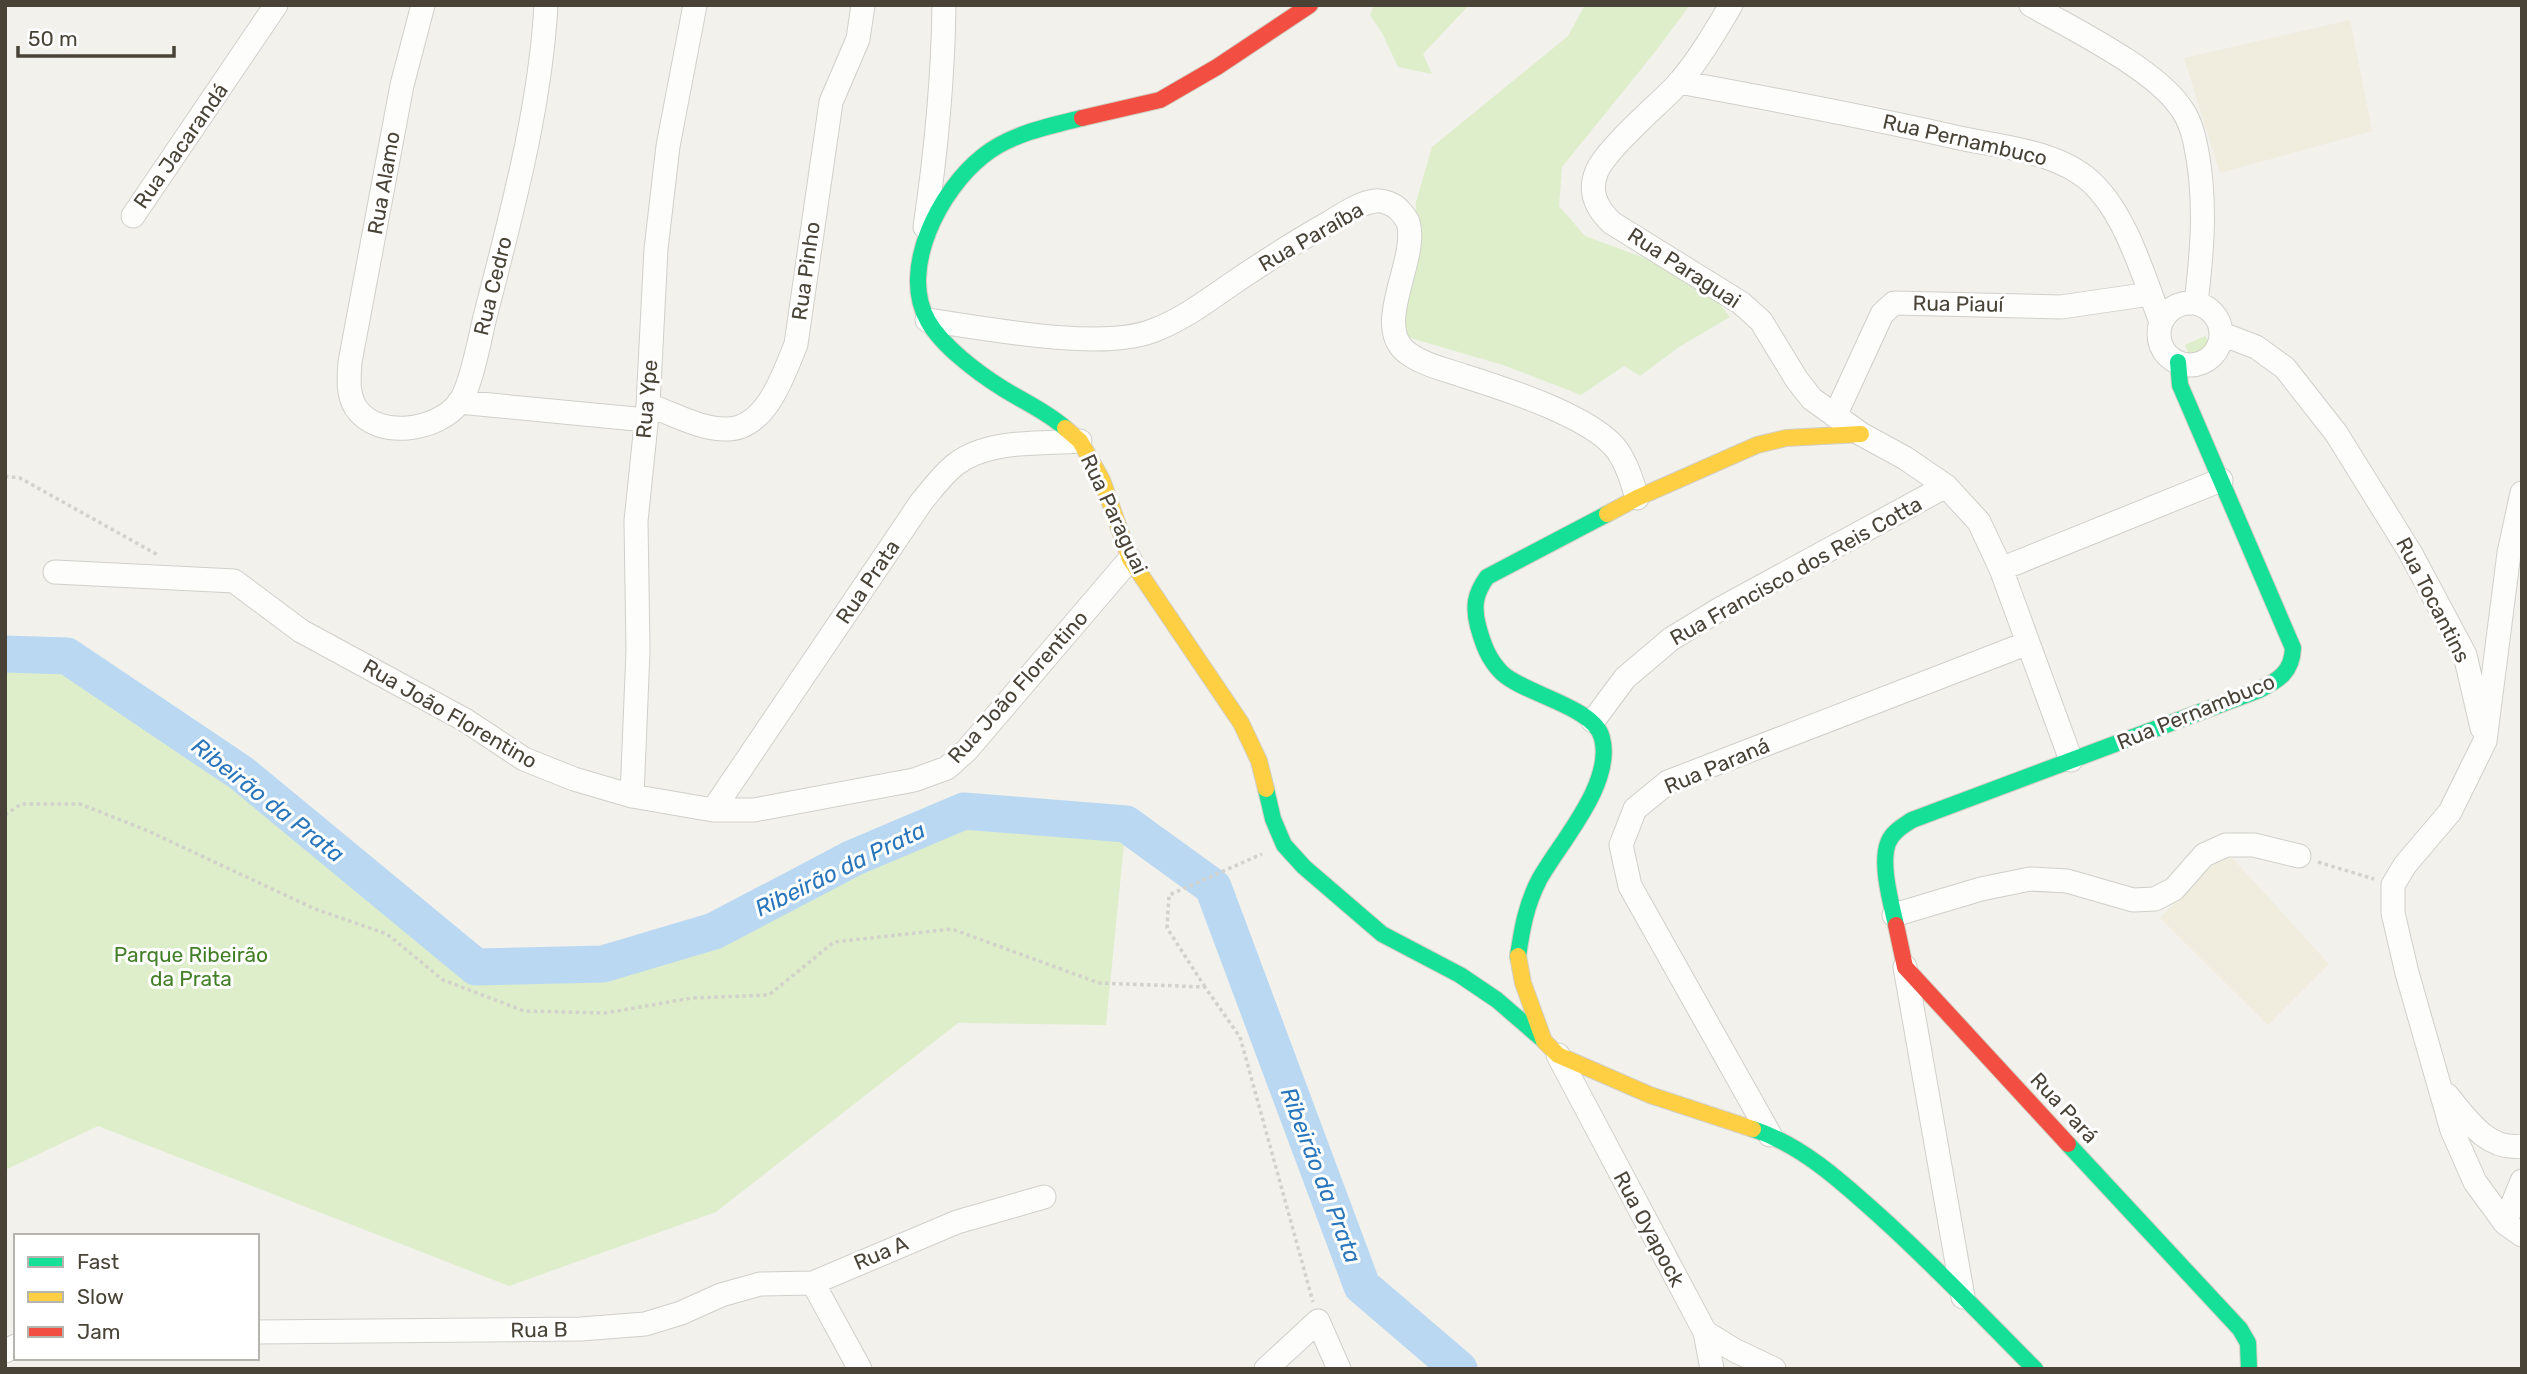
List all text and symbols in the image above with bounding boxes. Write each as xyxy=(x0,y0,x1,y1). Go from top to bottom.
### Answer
scale bar xyxy=(18,14,173,58)
text: 50 m xyxy=(28,26,78,51)
street label: Rua Jacarandá xyxy=(128,78,233,213)
street label: Rua Pernambuco xyxy=(1880,108,2050,171)
street label: Rua Alamo xyxy=(362,129,405,236)
street label: Rua Paraíba xyxy=(1254,197,1368,277)
street label: Rua Pinho xyxy=(786,220,825,322)
street label: Rua Paraguai xyxy=(1623,222,1745,313)
street label: Rua Cedro xyxy=(468,234,517,338)
street label: Rua Piauí xyxy=(1912,290,2005,317)
street label: Rua Ype xyxy=(631,359,662,439)
street label: Rua Paraguai xyxy=(1076,450,1153,578)
street label: Rua Francisco dos Reis Cotta xyxy=(1665,491,1926,650)
street label: Rua Tocantins xyxy=(2391,533,2476,667)
street label: Rua Prata xyxy=(830,535,905,628)
street label: Rua João Florentino xyxy=(942,605,1093,768)
street label: Rua João Florentino xyxy=(359,654,542,774)
street label: Rua Pernambuco xyxy=(2113,668,2278,755)
water label: Ribeirão da Prata xyxy=(186,732,350,868)
street label: Rua Paraná xyxy=(1660,732,1773,799)
water label: Ribeirão da Prata xyxy=(750,816,930,922)
park label: Parque Ribeirão da Prata xyxy=(114,942,268,991)
street label: Rua Pará xyxy=(2025,1067,2103,1148)
water label: Ribeirão da Prata xyxy=(1275,1083,1367,1267)
street label: Rua Oyapock xyxy=(1609,1167,1690,1291)
street label: Rua A xyxy=(850,1230,912,1275)
legend xyxy=(14,1234,259,1360)
text: Fast xyxy=(77,1249,119,1274)
text: Slow xyxy=(77,1284,124,1309)
street label: Rua B xyxy=(510,1317,568,1342)
text: Jam xyxy=(77,1319,121,1344)

